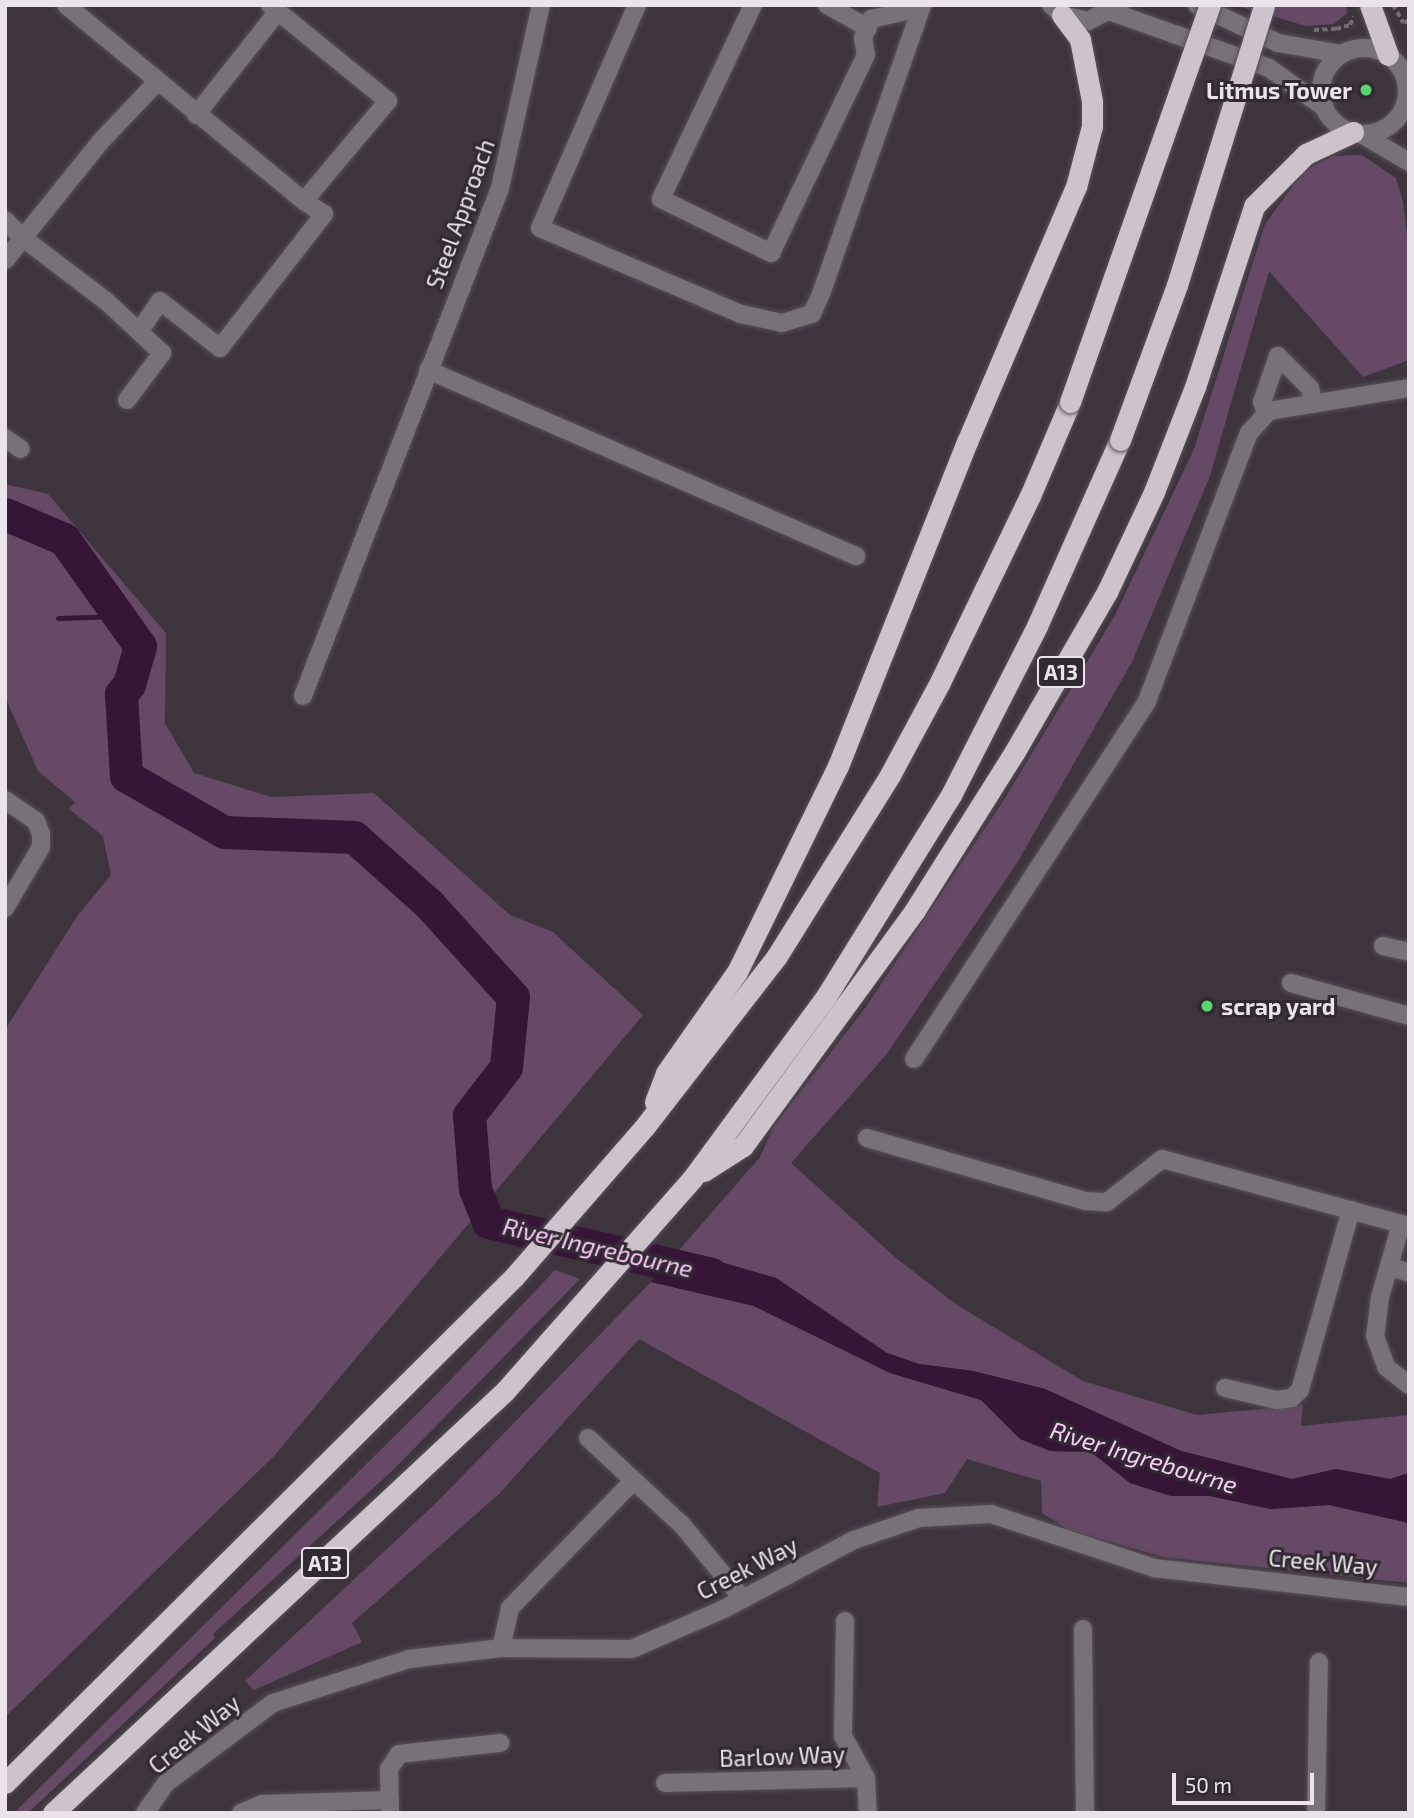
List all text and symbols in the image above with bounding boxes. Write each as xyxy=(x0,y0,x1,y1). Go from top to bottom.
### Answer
place label: Litmus Tower xyxy=(1206,76,1352,104)
marker: Litmus Tower xyxy=(1358,82,1374,98)
street label: Steel Approach xyxy=(420,135,500,293)
road number: A13 xyxy=(1036,654,1086,690)
place label: scrap yard xyxy=(1221,992,1336,1020)
marker: scrap yard xyxy=(1199,998,1215,1014)
water label: River Ingrebourne xyxy=(500,1211,696,1283)
water label: River Ingrebourne xyxy=(1047,1415,1241,1499)
street label: Creek Way xyxy=(692,1531,802,1605)
street label: Creek Way xyxy=(1267,1543,1379,1581)
road number: A13 xyxy=(300,1546,350,1580)
street label: Creek Way xyxy=(143,1689,245,1779)
street label: Barlow Way xyxy=(718,1740,846,1772)
scale bar xyxy=(1176,1758,1318,1802)
text: 50 m xyxy=(1185,1772,1232,1797)

